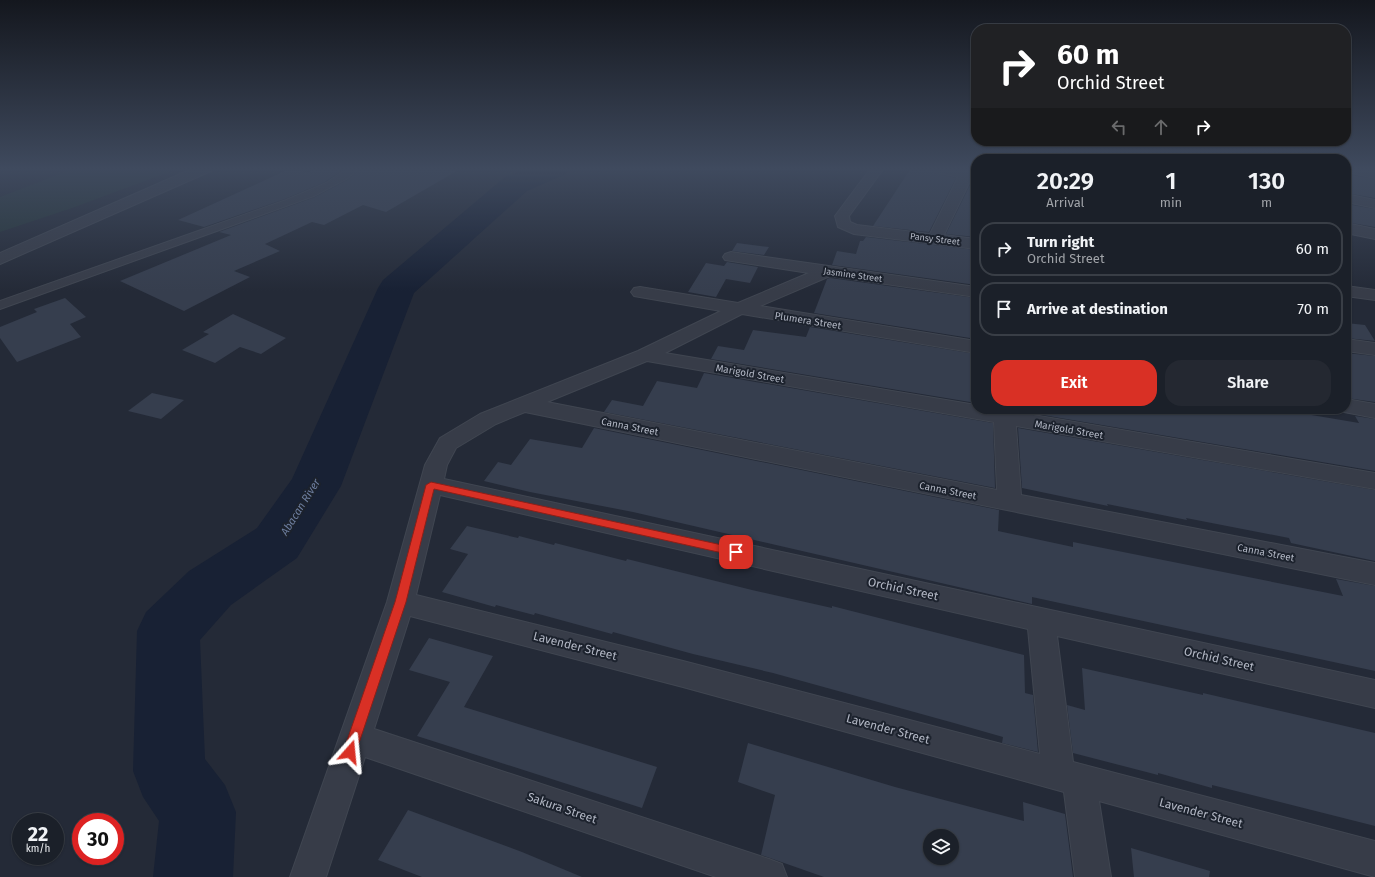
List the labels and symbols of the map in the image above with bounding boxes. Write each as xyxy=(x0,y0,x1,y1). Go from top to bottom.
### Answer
street label: Pansy Street xyxy=(909,231,961,247)
street label: Jasmine Street xyxy=(823,266,884,284)
street label: Plumera Street xyxy=(774,310,842,332)
street label: Marigold Street xyxy=(715,362,785,386)
street label: Canna Street xyxy=(600,416,660,438)
street label: Marigold Street xyxy=(1034,418,1104,442)
water label: Abacan River xyxy=(277,476,323,539)
street label: Canna Street xyxy=(918,480,978,502)
pin xyxy=(719,535,753,569)
street label: Canna Street xyxy=(1236,542,1296,564)
street label: Orchid Street xyxy=(867,575,940,603)
street label: Lavender Street xyxy=(532,629,619,663)
street label: Orchid Street xyxy=(1183,644,1256,674)
street label: Lavender Street xyxy=(845,711,932,747)
position arrow xyxy=(329,731,371,773)
street label: Sakura Street xyxy=(525,790,599,827)
street label: Lavender Street xyxy=(1158,795,1245,831)
speed limit sign: 30 xyxy=(72,813,124,865)

